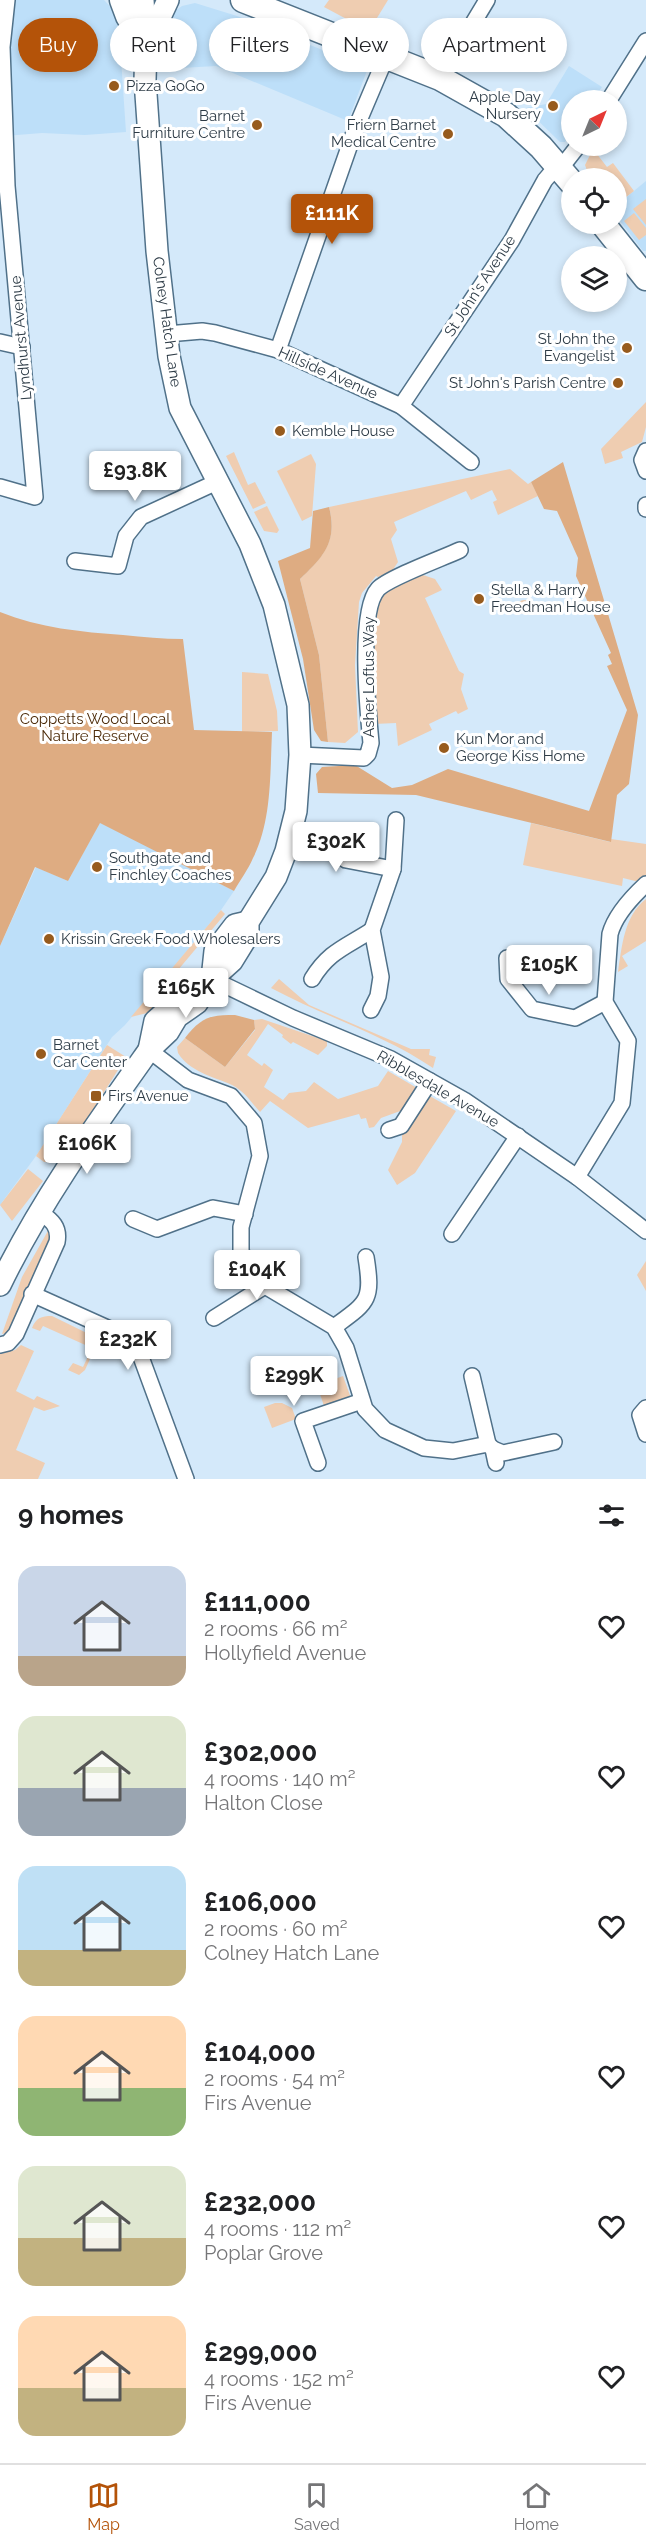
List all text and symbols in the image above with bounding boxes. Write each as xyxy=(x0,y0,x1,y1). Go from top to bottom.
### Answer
chip: Buy xyxy=(18,18,98,72)
chip: Rent xyxy=(110,18,197,72)
chip: Filters xyxy=(209,18,310,72)
chip: New xyxy=(322,18,409,72)
chip: Apartment xyxy=(421,18,567,72)
place label: Pizza GoGo xyxy=(126,77,205,95)
marker: Pizza GoGo xyxy=(107,79,121,93)
place label: Apple Day Nursery xyxy=(469,88,541,123)
north arrow xyxy=(561,90,627,156)
map controls xyxy=(561,90,627,312)
marker: Apple Day Nursery xyxy=(546,99,560,113)
place label: Barnet Furniture Centre xyxy=(132,107,245,142)
place label: Friern Barnet Medical Centre xyxy=(331,116,436,151)
marker: Barnet Furniture Centre xyxy=(250,118,264,132)
marker: Friern Barnet Medical Centre xyxy=(441,127,455,141)
button: locate xyxy=(561,168,627,234)
pin: £111K xyxy=(290,194,374,245)
text: £111K xyxy=(305,201,359,225)
street label: St John's Avenue xyxy=(441,232,519,340)
button: layers xyxy=(561,246,627,312)
street label: Colney Hatch Lane xyxy=(149,256,185,389)
street label: Lyndhurst Avenue xyxy=(7,275,35,401)
place label: St John the Evangelist xyxy=(538,330,615,365)
marker: St John the Evangelist xyxy=(620,341,634,355)
street label: Hillside Avenue xyxy=(275,343,381,403)
place label: St John's Parish Centre xyxy=(449,374,606,392)
marker: St John's Parish Centre xyxy=(611,376,625,390)
place label: Kemble House xyxy=(292,422,395,440)
marker: Kemble House xyxy=(273,424,287,438)
pin: £93.8K xyxy=(86,451,184,502)
text: £93.8K xyxy=(103,458,167,482)
place label: Stella & Harry Freedman House xyxy=(491,581,611,616)
marker: Stella & Harry Freedman House xyxy=(472,592,486,606)
street label: Asher Loftus Way xyxy=(360,616,378,738)
park label: Coppetts Wood Local Nature Reserve xyxy=(20,710,171,745)
place label: Kun Mor and George Kiss Home xyxy=(456,730,585,765)
marker: Kun Mor and George Kiss Home xyxy=(437,741,451,755)
pin: £302K xyxy=(294,822,378,873)
text: £302K xyxy=(307,829,366,853)
place label: Southgate and Finchley Coaches xyxy=(109,849,231,884)
marker: Southgate and Finchley Coaches xyxy=(90,860,104,874)
place label: Krissin Greek Food Wholesalers xyxy=(61,930,281,948)
marker: Krissin Greek Food Wholesalers xyxy=(42,932,56,946)
pin: £105K xyxy=(507,945,591,996)
text: £105K xyxy=(520,952,578,976)
pin: £165K xyxy=(144,968,228,1019)
text: £165K xyxy=(157,975,215,999)
place label: Barnet Car Center xyxy=(53,1036,128,1071)
marker: Barnet Car Center xyxy=(34,1047,48,1061)
street label: Ribblesdale Avenue xyxy=(374,1047,502,1131)
place label: Firs Avenue xyxy=(108,1087,189,1105)
marker: Firs Avenue xyxy=(89,1089,103,1103)
pin: £106K xyxy=(45,1124,129,1175)
text: £106K xyxy=(58,1131,116,1155)
pin: £104K xyxy=(215,1250,299,1301)
text: £104K xyxy=(228,1257,286,1281)
pin: £232K xyxy=(86,1320,170,1371)
text: £232K xyxy=(99,1327,157,1351)
pin: £299K xyxy=(252,1356,336,1407)
text: £299K xyxy=(264,1363,324,1387)
icon: filters xyxy=(595,1499,628,1532)
text: 9 homes xyxy=(18,1500,124,1530)
text: £111,000 xyxy=(204,1587,311,1617)
icon: home xyxy=(66,1590,138,1662)
icon: heart xyxy=(595,1610,628,1643)
text: 2 rooms · 66 m² xyxy=(204,1617,347,1641)
text: Hollyfield Avenue xyxy=(204,1641,366,1665)
text: £302,000 xyxy=(204,1737,317,1767)
icon: home xyxy=(66,1740,138,1812)
icon: heart xyxy=(595,1760,628,1793)
text: 4 rooms · 140 m² xyxy=(204,1767,356,1791)
text: Halton Close xyxy=(204,1791,323,1815)
text: £106,000 xyxy=(204,1887,317,1917)
icon: home xyxy=(66,1890,138,1962)
icon: heart xyxy=(595,1910,628,1943)
text: 2 rooms · 60 m² xyxy=(204,1917,348,1941)
text: Colney Hatch Lane xyxy=(204,1941,379,1965)
text: £104,000 xyxy=(204,2037,316,2067)
icon: home xyxy=(66,2040,138,2112)
icon: heart xyxy=(595,2060,628,2093)
text: 2 rooms · 54 m² xyxy=(204,2067,345,2091)
text: Firs Avenue xyxy=(204,2091,311,2115)
text: £232,000 xyxy=(204,2187,316,2217)
icon: home xyxy=(66,2190,138,2262)
icon: heart xyxy=(595,2210,628,2243)
text: 4 rooms · 112 m² xyxy=(204,2217,351,2241)
text: Poplar Grove xyxy=(204,2241,323,2265)
text: £299,000 xyxy=(204,2337,317,2367)
icon: home xyxy=(66,2340,138,2412)
icon: heart xyxy=(595,2360,628,2393)
text: 4 rooms · 152 m² xyxy=(204,2367,354,2391)
text: Firs Avenue xyxy=(204,2391,311,2415)
tab: Map xyxy=(87,2479,120,2534)
tab: Saved xyxy=(294,2479,340,2534)
tab: Home xyxy=(514,2479,559,2534)

